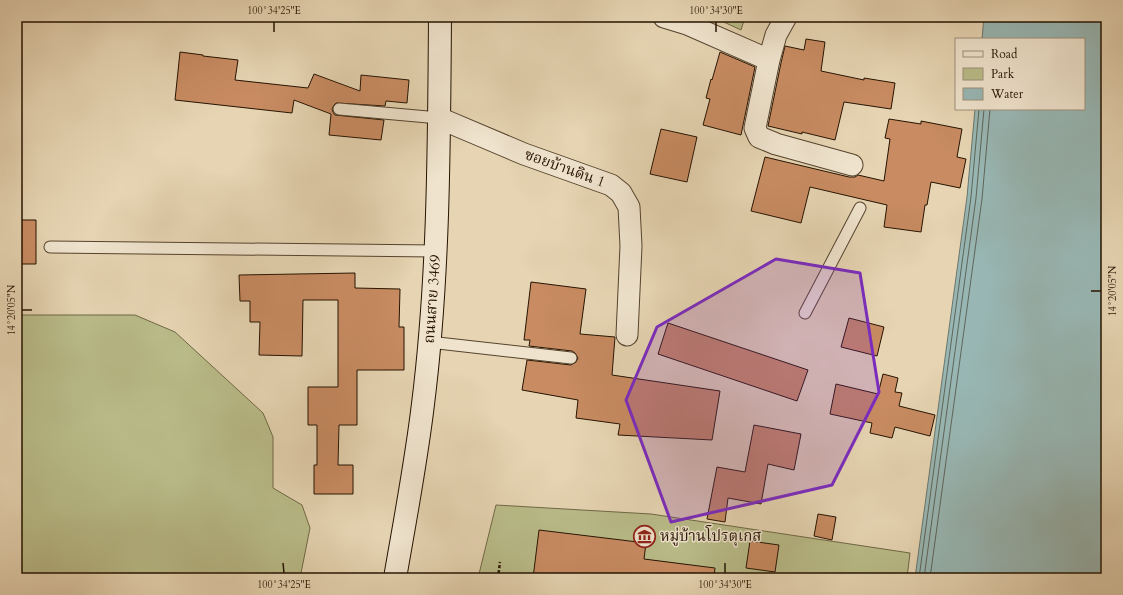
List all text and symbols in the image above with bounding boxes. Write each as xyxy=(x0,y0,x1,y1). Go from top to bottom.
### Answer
text: 100°34'25"E xyxy=(247,4,301,18)
text: 100°34'30"E xyxy=(689,4,743,18)
legend xyxy=(955,38,1085,110)
text: Road xyxy=(991,46,1018,62)
text: Park xyxy=(991,66,1015,82)
text: Water xyxy=(990,86,1024,102)
street label: ซอยบ้านดิน 1 xyxy=(522,144,608,192)
street label: ถนนสาย 3469 xyxy=(419,253,445,344)
text: 14°20'05"N xyxy=(1106,265,1120,316)
text: 14°20'05"N xyxy=(5,284,19,335)
museum icon: หมู่บ้านโปรตุเกส xyxy=(631,523,657,549)
place label: หมู่บ้านโปรตุเกส xyxy=(660,525,762,547)
text: 100°34'25"E xyxy=(257,578,311,592)
text: 100°34'30"E xyxy=(698,578,752,592)

